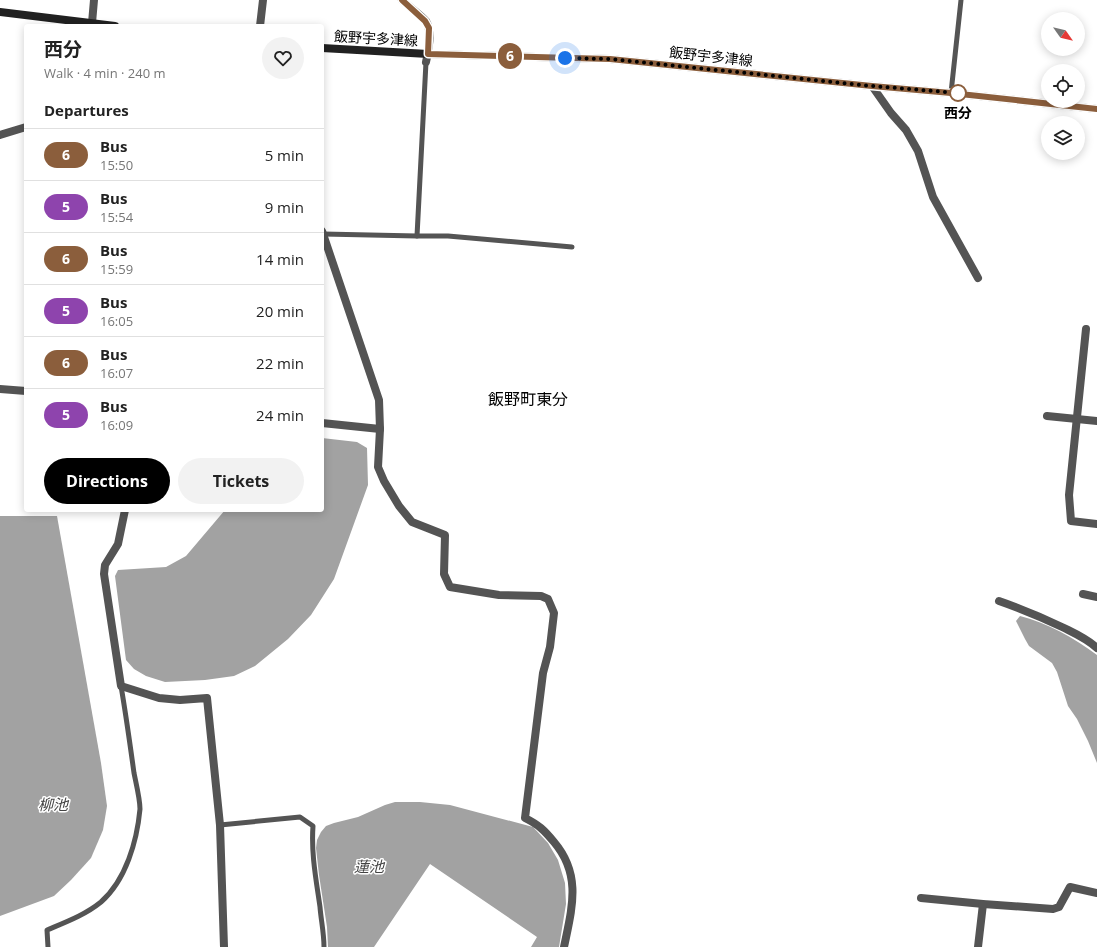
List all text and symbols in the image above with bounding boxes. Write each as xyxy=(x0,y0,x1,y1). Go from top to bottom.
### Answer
north arrow xyxy=(1041,12,1085,56)
map controls xyxy=(1041,12,1085,160)
street label: 飯野宇多津線 xyxy=(334,26,418,50)
text: 西分 xyxy=(44,36,82,62)
button: heart xyxy=(262,37,304,79)
street label: 飯野宇多津線 xyxy=(668,42,754,70)
line badge: 6 xyxy=(497,43,523,69)
text: 6 xyxy=(506,46,514,65)
your location xyxy=(555,48,575,68)
text: Walk · 4 min · 240 m xyxy=(44,64,166,82)
button: locate xyxy=(1041,64,1085,108)
marker: 西分 xyxy=(949,84,967,102)
text: Departures xyxy=(44,100,129,120)
place label: 西分 xyxy=(944,103,972,122)
button: layers xyxy=(1041,116,1085,160)
text: Bus xyxy=(100,136,127,156)
text: 6 xyxy=(62,145,70,164)
text: 5 min xyxy=(265,145,304,165)
text: 15:50 xyxy=(100,156,133,174)
text: Bus xyxy=(100,188,127,208)
text: 5 xyxy=(62,197,70,216)
text: 9 min xyxy=(265,197,304,217)
text: 15:54 xyxy=(100,208,133,226)
text: Bus xyxy=(100,240,127,260)
text: 6 xyxy=(62,249,70,268)
text: 14 min xyxy=(256,249,304,269)
text: 15:59 xyxy=(100,260,133,278)
text: Bus xyxy=(100,292,127,312)
text: 5 xyxy=(62,301,70,320)
text: 20 min xyxy=(256,301,304,321)
text: 16:05 xyxy=(100,312,133,330)
text: Bus xyxy=(100,344,127,364)
text: 6 xyxy=(62,353,70,372)
text: 22 min xyxy=(256,353,304,373)
text: 16:07 xyxy=(100,364,133,382)
district label: 飯野町東分 xyxy=(488,388,568,410)
text: Bus xyxy=(100,396,127,416)
text: 5 xyxy=(62,405,70,424)
text: 24 min xyxy=(256,405,304,425)
text: 16:09 xyxy=(100,416,133,434)
button: Directions xyxy=(44,458,170,504)
button: Tickets xyxy=(178,458,304,504)
water label: 柳池 xyxy=(38,794,70,814)
water label: 蓮池 xyxy=(354,856,386,876)

